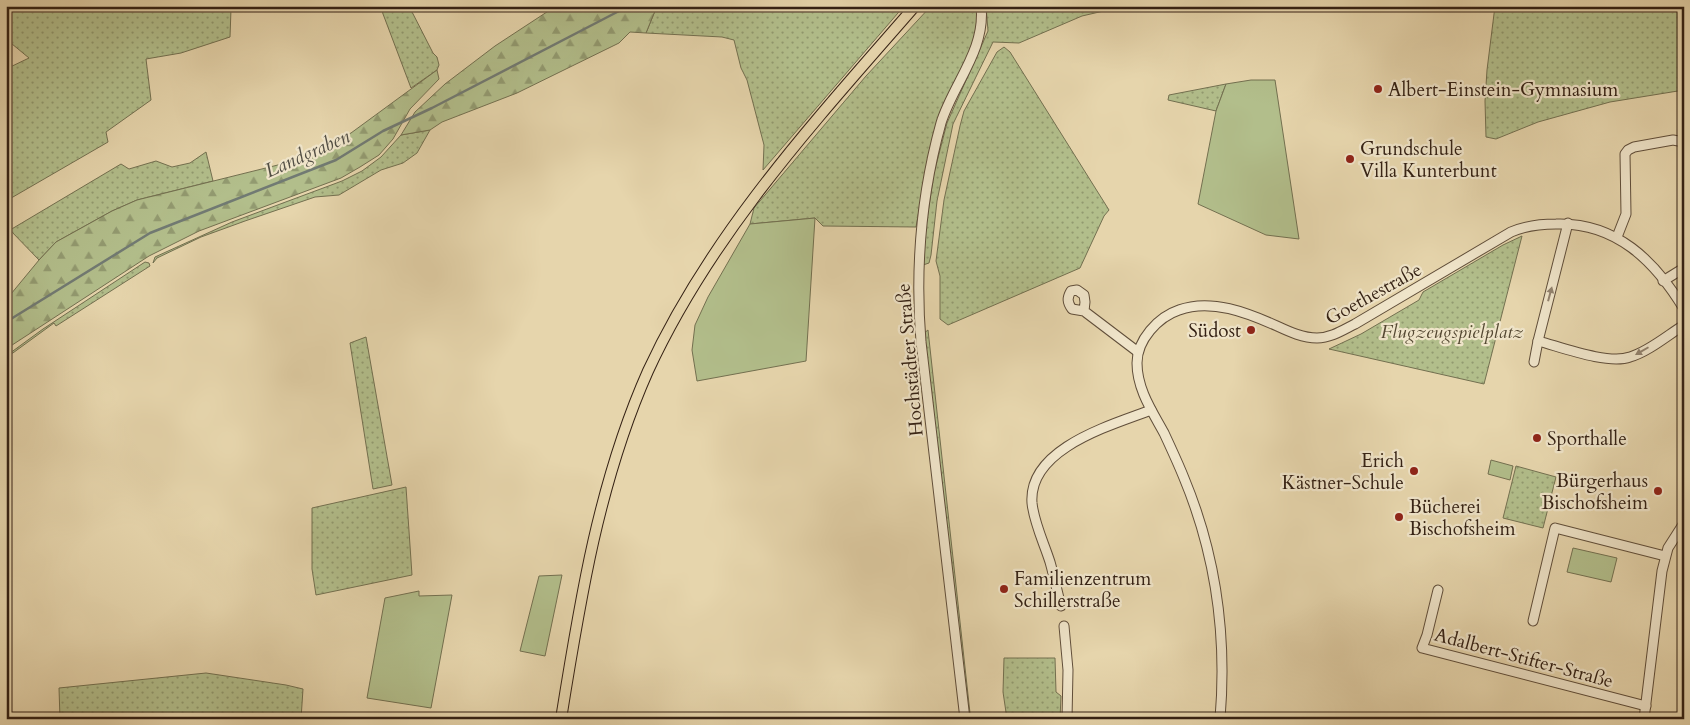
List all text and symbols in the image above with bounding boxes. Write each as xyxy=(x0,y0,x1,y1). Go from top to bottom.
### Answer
place label: Albert-Einstein-Gymnasium xyxy=(1388,77,1619,103)
marker: Albert-Einstein-Gymnasium xyxy=(1372,83,1384,95)
water label: Landgraben xyxy=(260,123,354,184)
place label: Grundschule Villa Kunterbunt xyxy=(1360,136,1497,184)
marker: Grundschule Villa Kunterbunt xyxy=(1344,153,1356,165)
street label: Goethestraße xyxy=(1321,257,1426,331)
street label: Hochstädter Straße xyxy=(890,282,930,437)
one-way arrow xyxy=(1546,287,1554,302)
place label: Südost xyxy=(1188,318,1241,344)
park label: Flugzeugspielplatz xyxy=(1381,319,1524,345)
marker: Südost xyxy=(1245,324,1257,336)
one-way arrow xyxy=(1636,346,1649,355)
place label: Sporthalle xyxy=(1547,426,1627,452)
marker: Sporthalle xyxy=(1531,432,1543,444)
place label: Erich Kästner-Schule xyxy=(1282,448,1405,496)
marker: Erich Kästner-Schule xyxy=(1408,465,1420,477)
place label: Bürgerhaus Bischofsheim xyxy=(1541,468,1649,516)
marker: Bürgerhaus Bischofsheim xyxy=(1652,485,1664,497)
place label: Bücherei Bischofsheim xyxy=(1409,494,1517,542)
marker: Bücherei Bischofsheim xyxy=(1393,511,1405,523)
place label: Familienzentrum Schillerstraße xyxy=(1014,566,1152,614)
marker: Familienzentrum Schillerstraße xyxy=(998,583,1010,595)
street label: Adalbert-Stifter-Straße xyxy=(1431,622,1616,694)

